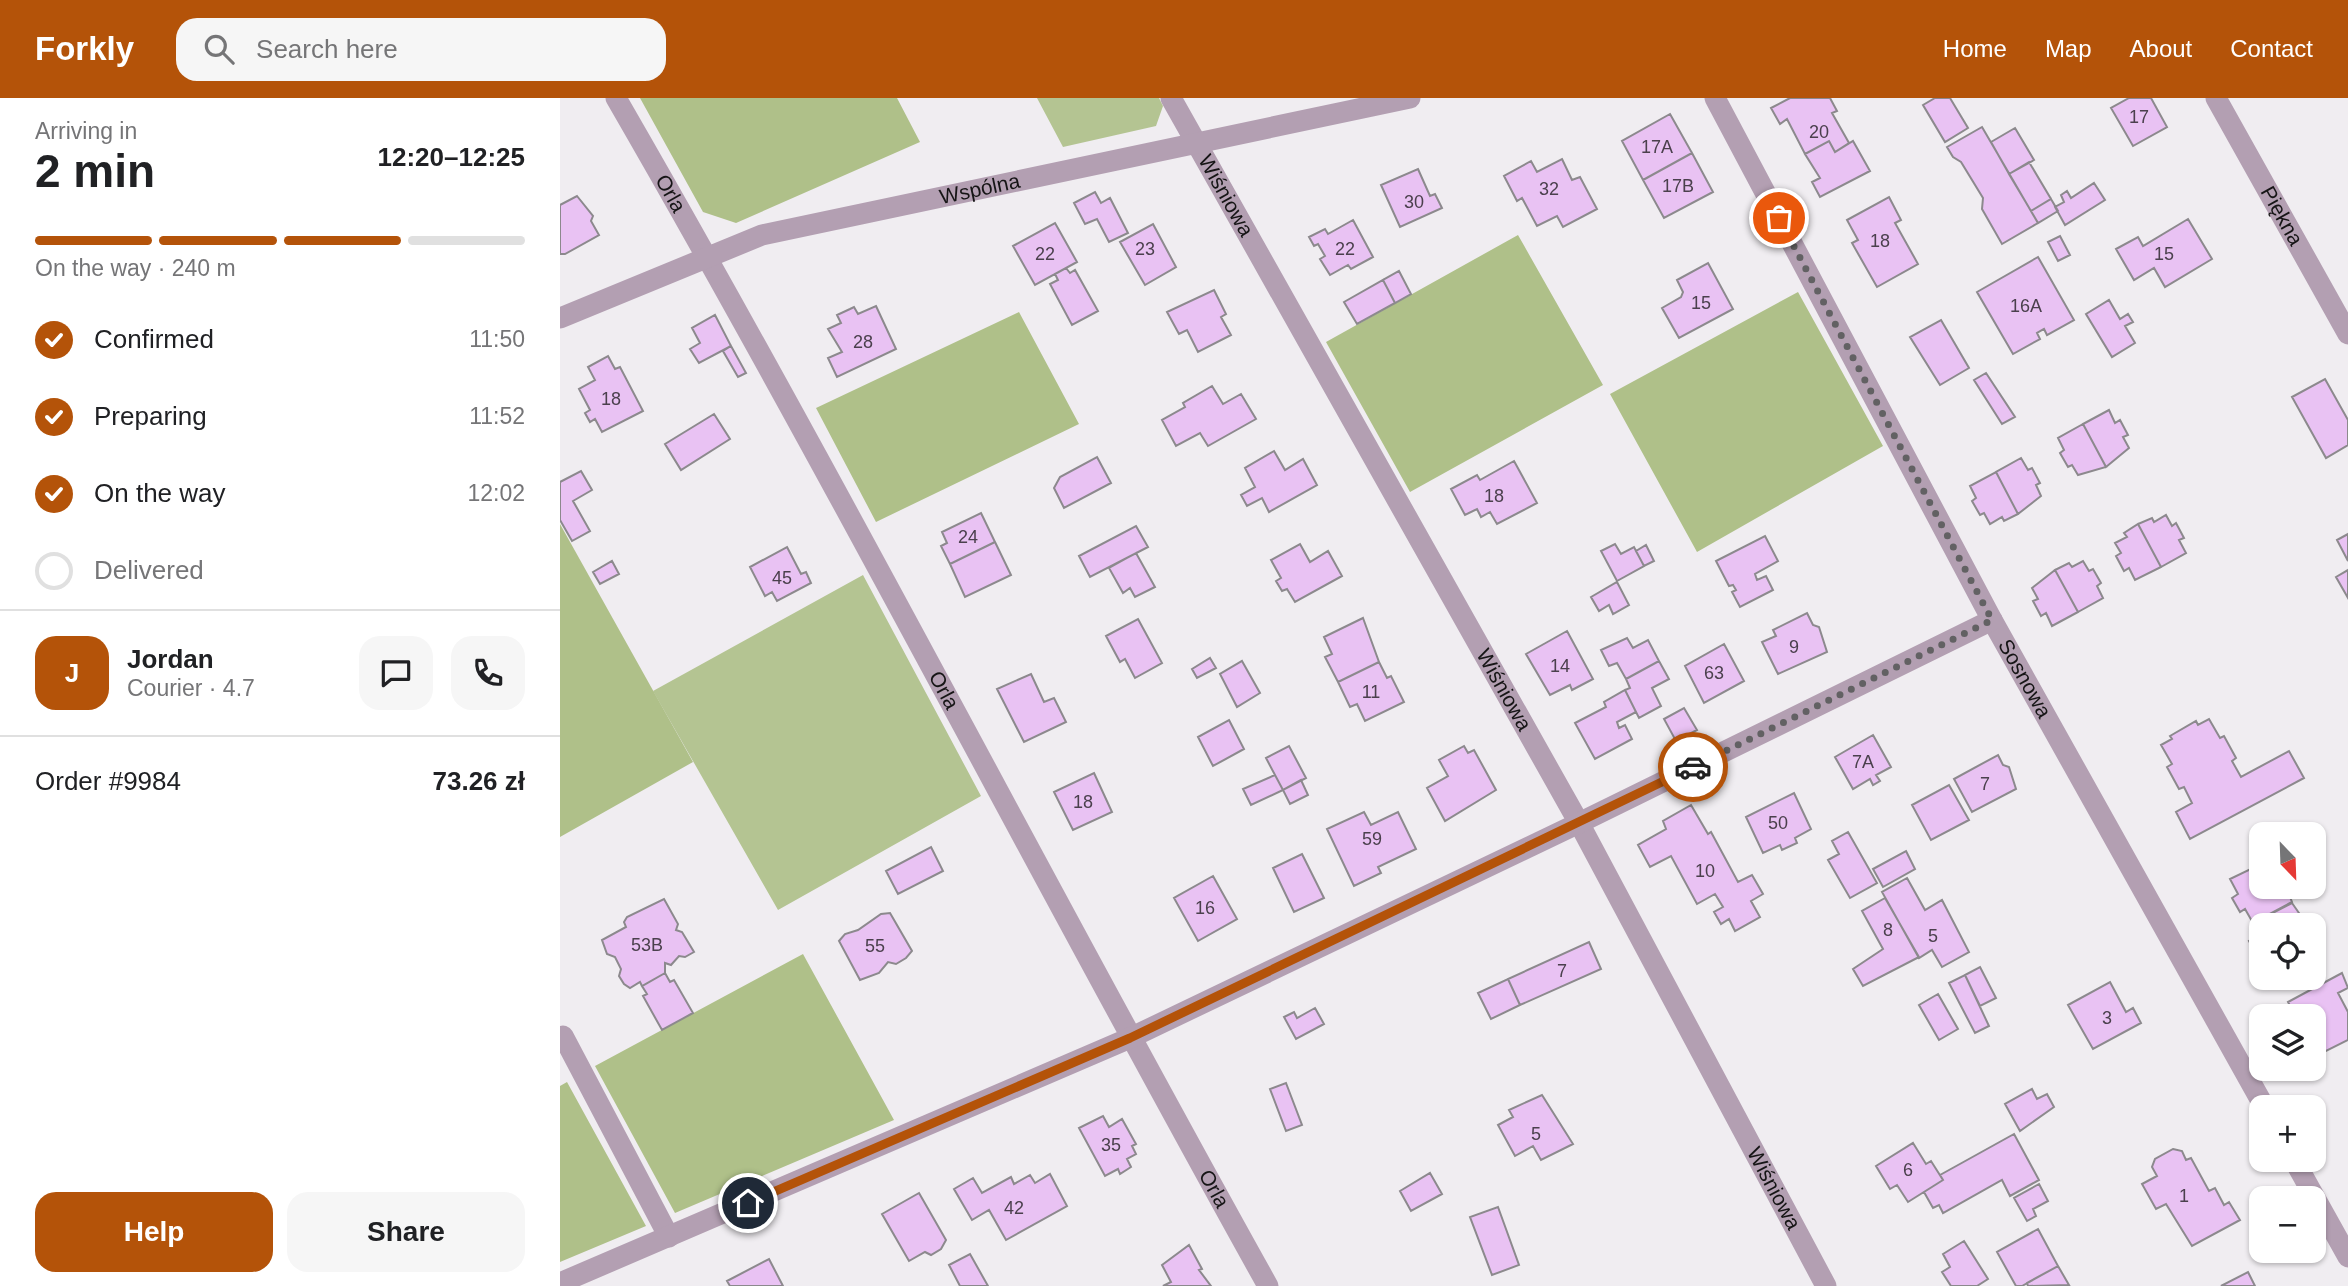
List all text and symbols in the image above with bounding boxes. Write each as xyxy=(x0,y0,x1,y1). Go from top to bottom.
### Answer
search box xyxy=(176,18,666,81)
text: Forkly xyxy=(35,30,134,67)
icon: search xyxy=(200,30,238,68)
text: Search here xyxy=(256,34,398,64)
text: Home xyxy=(1943,35,2007,62)
text: Map xyxy=(2045,35,2092,62)
text: About xyxy=(2130,35,2192,62)
text: Contact xyxy=(2230,35,2313,62)
house number: 17 xyxy=(2129,107,2149,127)
text: Arriving in xyxy=(35,118,137,144)
house number: 20 xyxy=(1809,122,1829,142)
house number: 17A xyxy=(1641,137,1673,157)
text: 12:20–12:25 xyxy=(378,142,525,172)
text: 2 min xyxy=(35,145,155,197)
street label: Wiśniowa xyxy=(1194,151,1259,240)
street label: Wspólna xyxy=(937,169,1022,208)
street label: Orla xyxy=(651,170,691,216)
house number: 17B xyxy=(1662,176,1694,196)
house number: 32 xyxy=(1539,179,1559,199)
street label: Piękna xyxy=(2257,182,2308,250)
pin xyxy=(1749,188,1809,248)
house number: 30 xyxy=(1404,192,1424,212)
icon: bag xyxy=(1760,199,1798,237)
house number: 18 xyxy=(1870,231,1890,251)
house number: 23 xyxy=(1135,239,1155,259)
house number: 22 xyxy=(1335,239,1355,259)
house number: 22 xyxy=(1035,244,1055,264)
house number: 15 xyxy=(2154,244,2174,264)
text: On the way · 240 m xyxy=(35,255,236,281)
house number: 15 xyxy=(1691,293,1711,313)
house number: 16A xyxy=(2010,296,2042,316)
icon: check xyxy=(35,321,73,359)
text: Confirmed xyxy=(94,324,214,354)
text: 11:50 xyxy=(469,326,525,352)
house number: 28 xyxy=(853,332,873,352)
house number: 18 xyxy=(601,389,621,409)
icon: check xyxy=(35,398,73,436)
text: Preparing xyxy=(94,401,207,431)
text: 11:52 xyxy=(469,403,525,429)
icon: check xyxy=(35,475,73,513)
text: On the way xyxy=(94,478,226,508)
text: 12:02 xyxy=(467,480,525,506)
house number: 18 xyxy=(1484,486,1504,506)
house number: 24 xyxy=(958,527,978,547)
text: Delivered xyxy=(94,555,204,585)
house number: 45 xyxy=(772,568,792,588)
street label: Sosnowa xyxy=(1994,635,2056,722)
button: chat xyxy=(359,636,433,710)
button: phone xyxy=(451,636,525,710)
house number: 9 xyxy=(1789,637,1799,657)
text: Jordan xyxy=(127,644,214,674)
street label: Wiśniowa xyxy=(1472,645,1537,735)
house number: 14 xyxy=(1550,656,1570,676)
text: J xyxy=(65,658,79,688)
house number: 63 xyxy=(1704,663,1724,683)
street label: Orla xyxy=(925,667,964,713)
text: Courier · 4.7 xyxy=(127,675,255,701)
house number: 11 xyxy=(1362,682,1380,702)
courier xyxy=(1658,732,1728,802)
icon: car xyxy=(1674,748,1712,786)
house number: 7A xyxy=(1852,752,1874,772)
text: Order #9984 xyxy=(35,766,181,796)
text: 73.26 zł xyxy=(432,766,525,796)
house number: 7 xyxy=(1980,774,1990,794)
house number: 18 xyxy=(1073,792,1093,812)
house number: 50 xyxy=(1768,813,1788,833)
north arrow xyxy=(2249,822,2326,900)
map controls xyxy=(2249,822,2326,1263)
house number: 59 xyxy=(1362,829,1382,849)
house number: 10 xyxy=(1695,861,1715,881)
house number: 16 xyxy=(1195,898,1215,918)
button: locate xyxy=(2249,913,2326,990)
house number: 8 xyxy=(1883,920,1893,940)
house number: 5 xyxy=(1928,926,1938,946)
house number: 53B xyxy=(631,935,663,955)
house number: 55 xyxy=(865,936,885,956)
house number: 7 xyxy=(1557,961,1567,981)
button: layers xyxy=(2249,1004,2326,1081)
house number: 3 xyxy=(2102,1008,2112,1028)
button: + xyxy=(2249,1095,2326,1172)
house number: 5 xyxy=(1531,1124,1541,1144)
house number: 35 xyxy=(1101,1135,1121,1155)
street label: Wiśniowa xyxy=(1743,1143,1806,1233)
house number: 6 xyxy=(1903,1160,1913,1180)
street label: Orla xyxy=(1195,1166,1234,1212)
pin xyxy=(718,1173,778,1233)
icon: home xyxy=(729,1184,767,1222)
house number: 1 xyxy=(2179,1186,2189,1206)
button: − xyxy=(2249,1186,2326,1263)
button: Help xyxy=(35,1192,273,1272)
button: Share xyxy=(287,1192,525,1272)
house number: 42 xyxy=(1004,1198,1024,1218)

